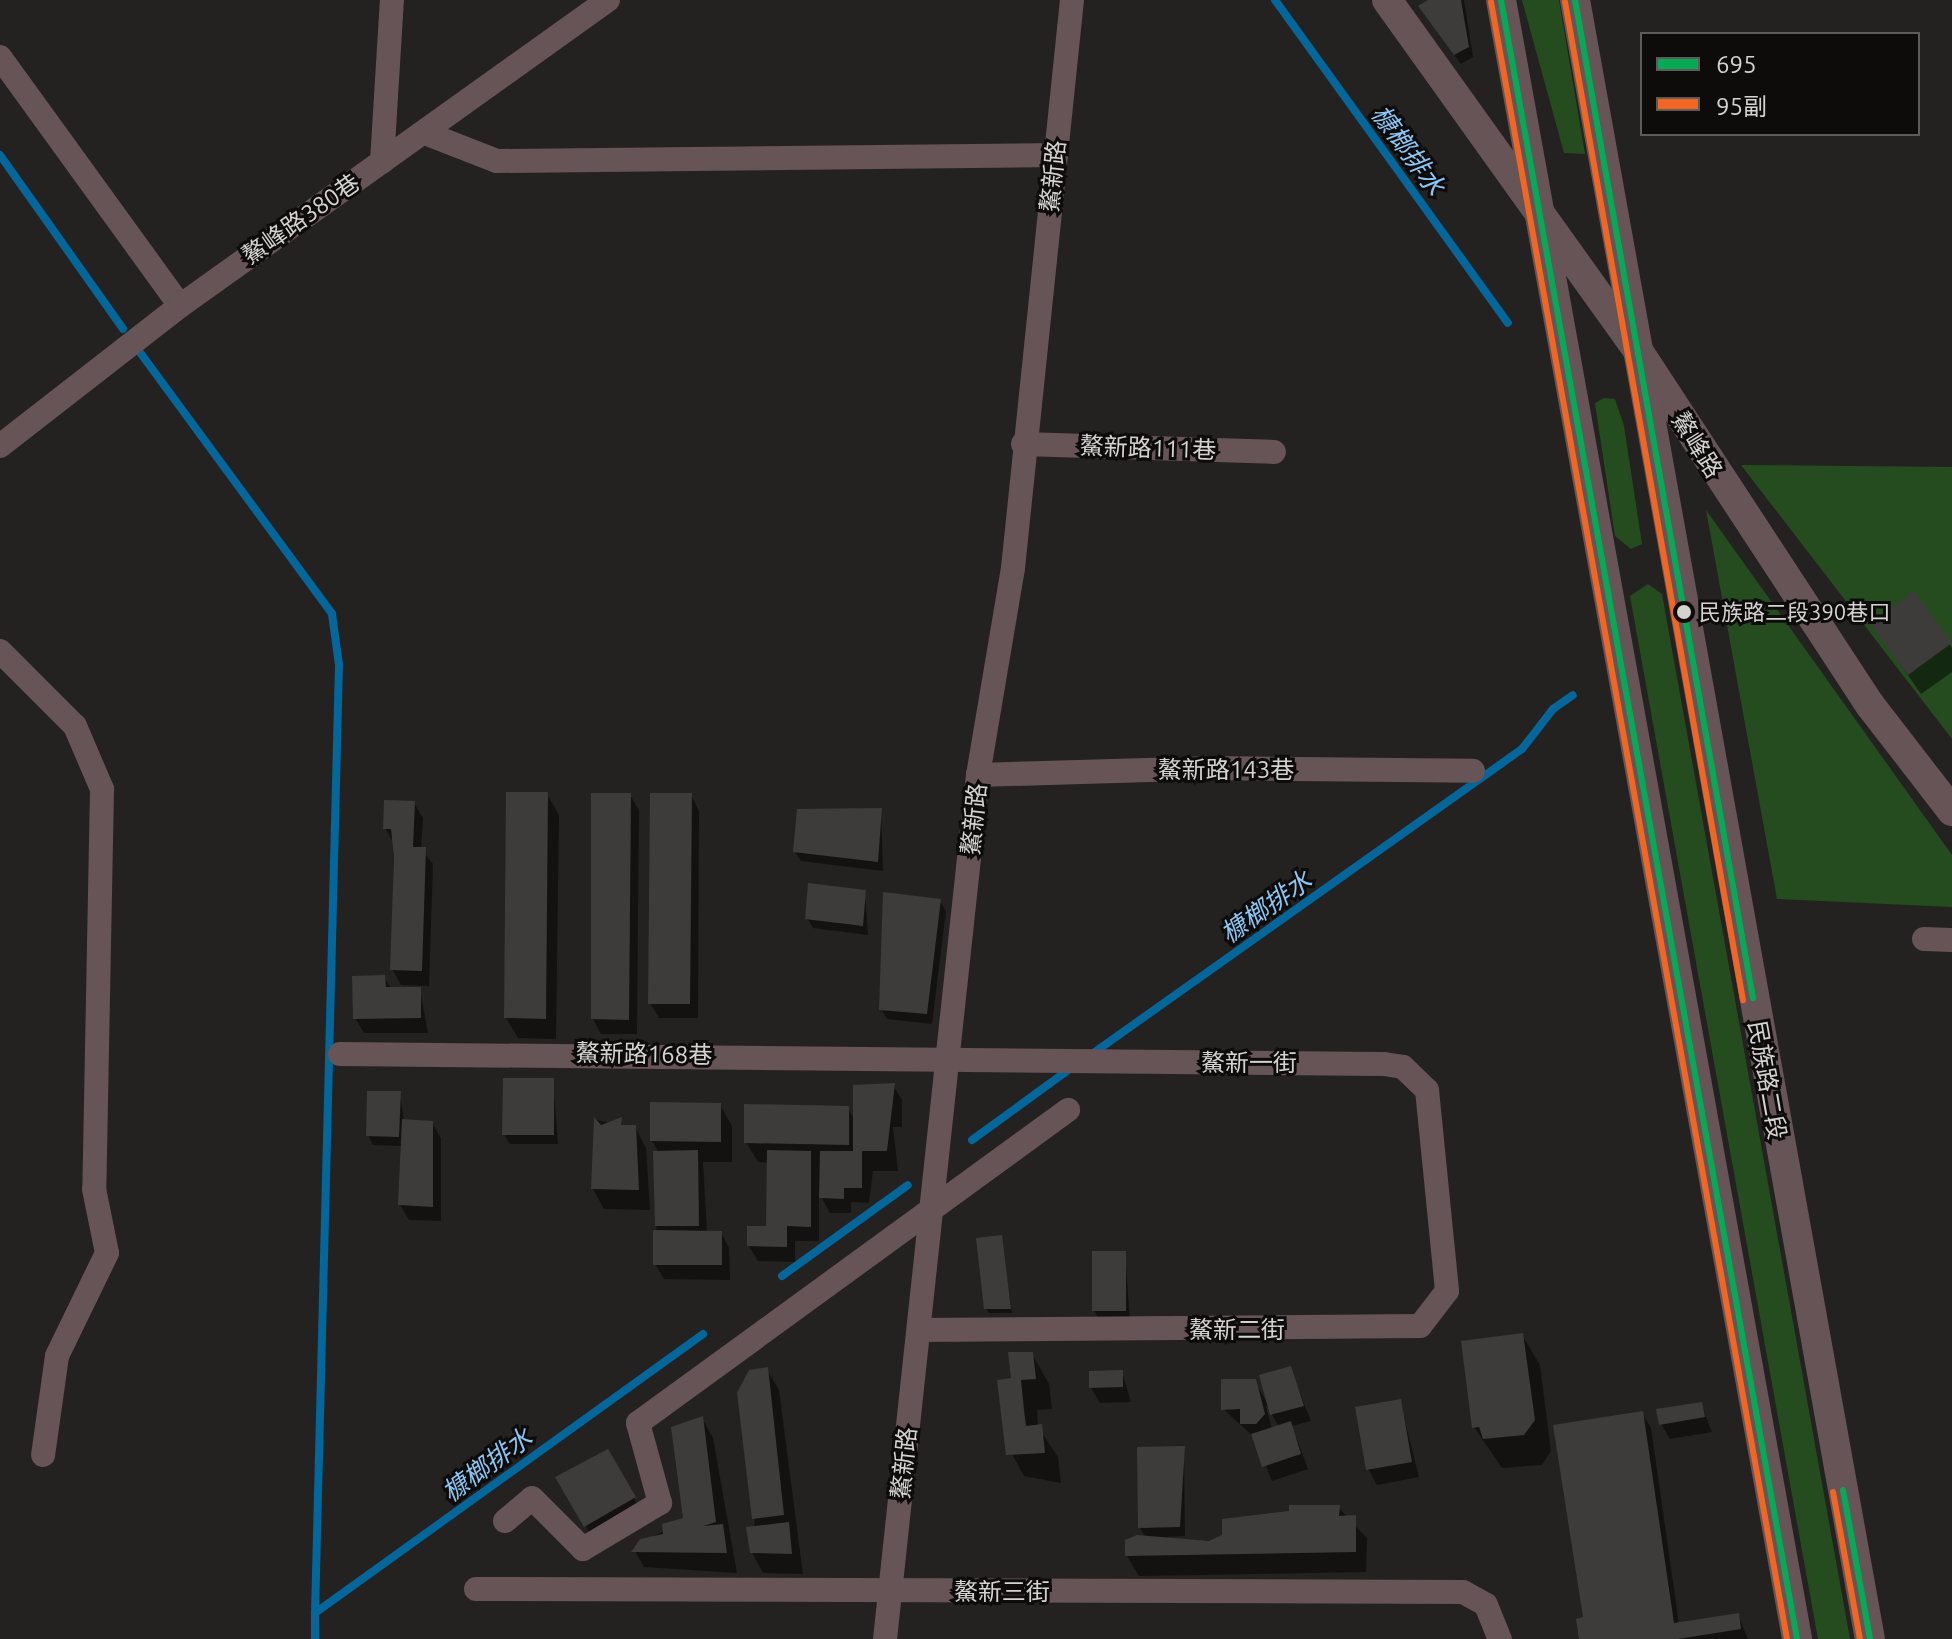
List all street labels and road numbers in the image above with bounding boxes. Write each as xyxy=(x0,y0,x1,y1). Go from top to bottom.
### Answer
street label: 鰲新路 xyxy=(1035,139,1071,213)
street label: 鰲峰路380巷 xyxy=(237,168,365,270)
street label: 鰲峰路 xyxy=(1666,407,1728,483)
street label: 鰲新路111巷 xyxy=(1079,431,1217,465)
street label: 鰲新路143巷 xyxy=(1158,756,1294,784)
street label: 鰲新路 xyxy=(956,782,992,856)
street label: 民族路二段 xyxy=(1742,1018,1792,1142)
street label: 鰲新路168巷 xyxy=(575,1038,713,1070)
street label: 鰲新一街 xyxy=(1201,1049,1297,1077)
street label: 鰲新二街 xyxy=(1189,1316,1285,1344)
street label: 鰲新路 xyxy=(886,1426,922,1500)
street label: 鰲新三街 xyxy=(954,1578,1050,1606)

